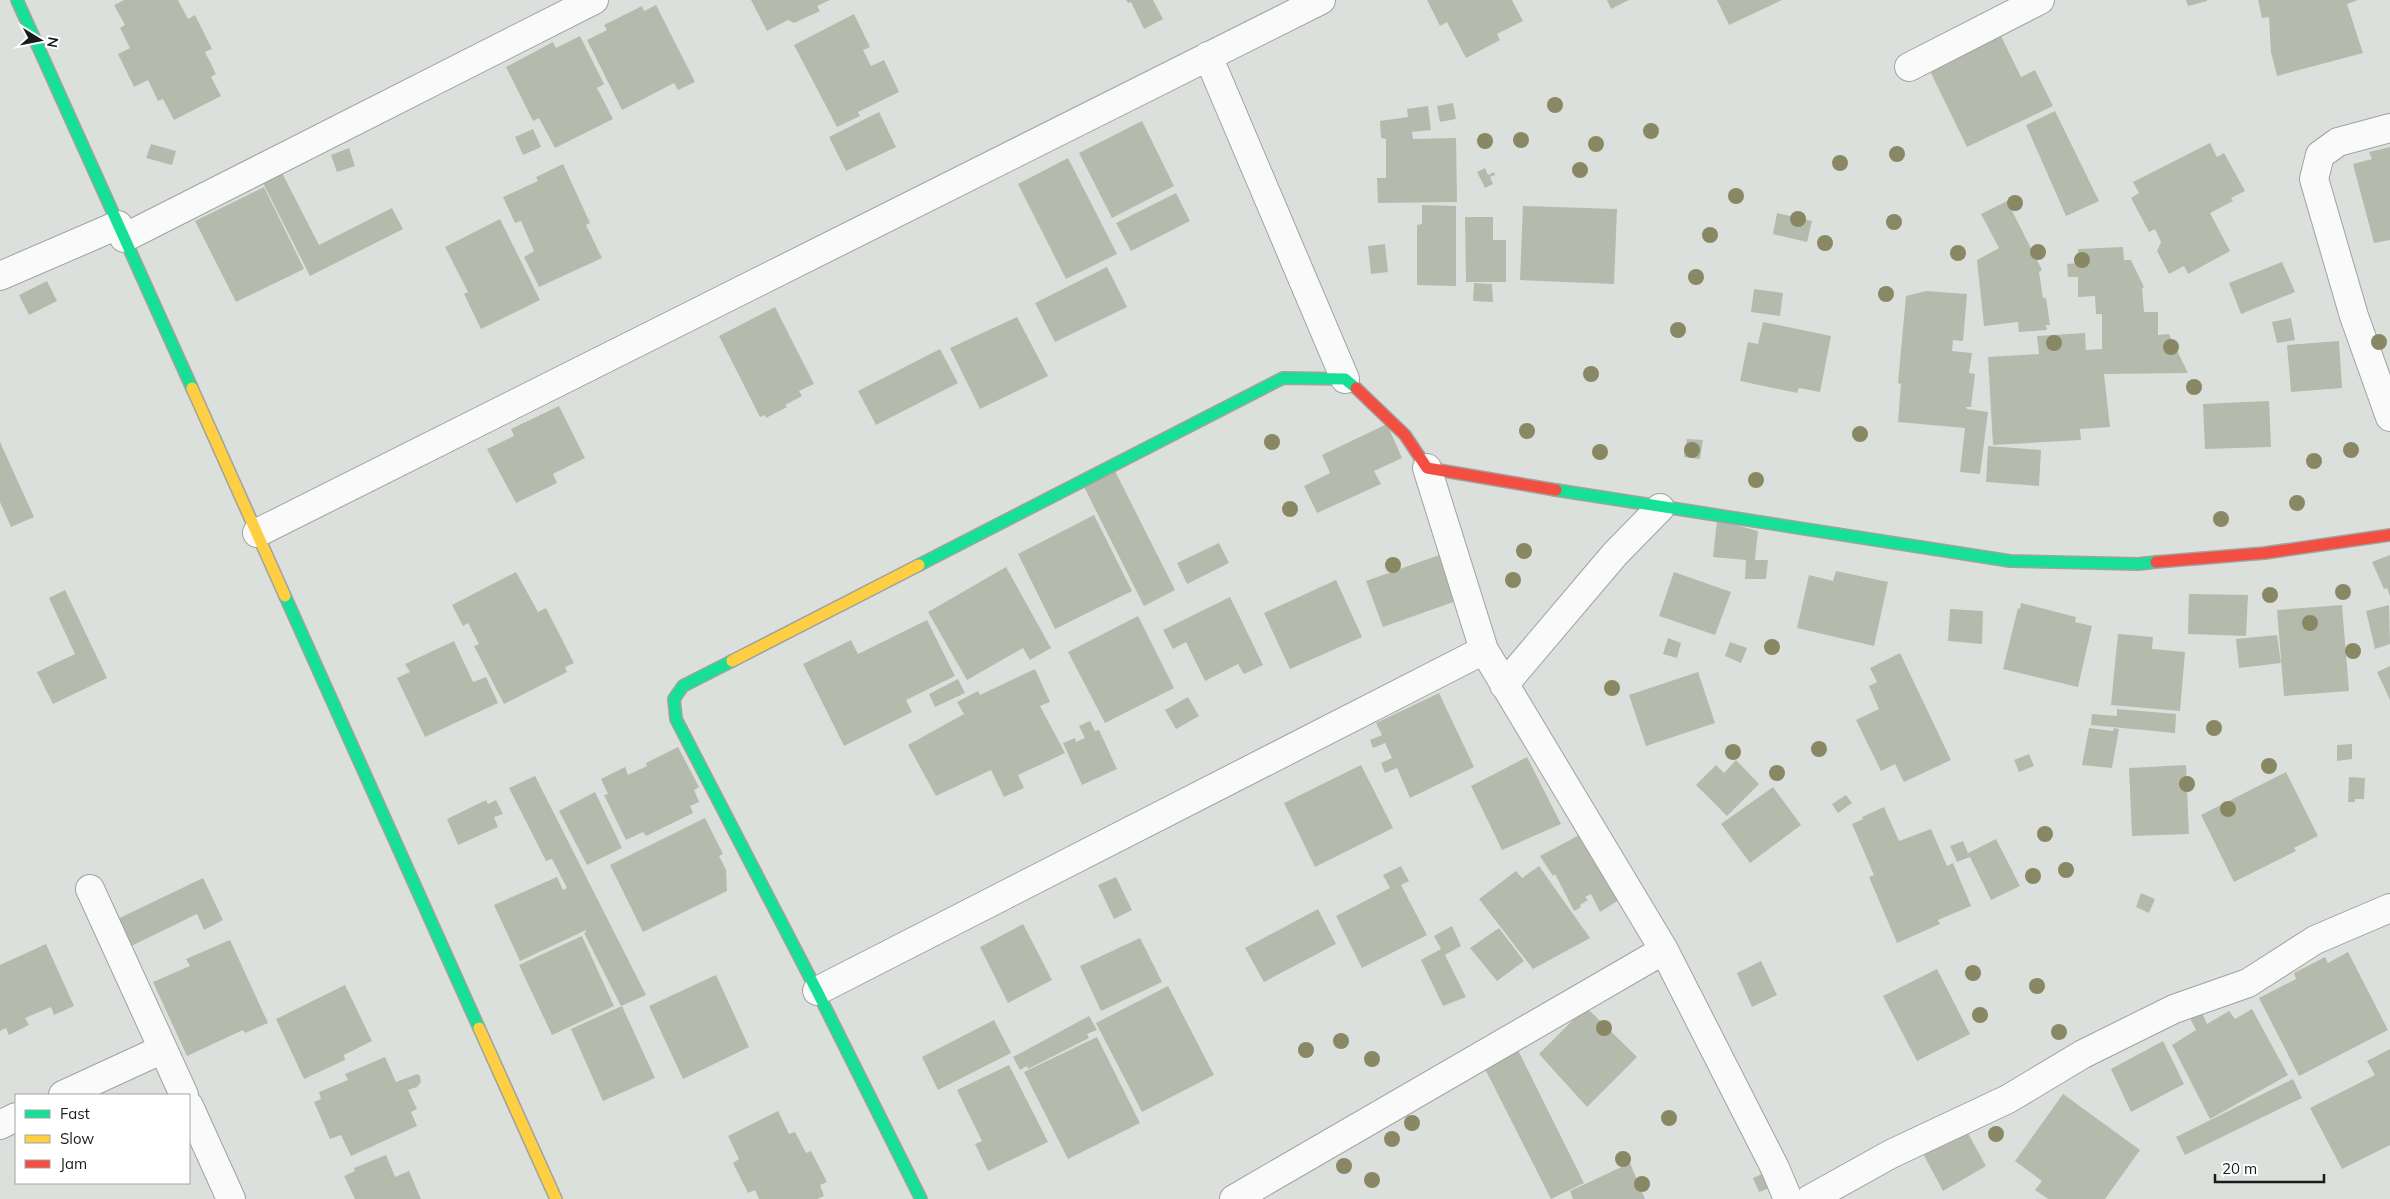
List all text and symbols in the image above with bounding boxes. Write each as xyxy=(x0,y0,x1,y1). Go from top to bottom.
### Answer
north arrow xyxy=(15,15,65,65)
text: N xyxy=(43,35,63,49)
legend xyxy=(15,1094,190,1184)
text: Fast xyxy=(60,1104,90,1123)
text: Slow xyxy=(60,1129,94,1148)
scale bar xyxy=(2215,1152,2324,1184)
text: Jam xyxy=(60,1154,87,1173)
text: 20 m xyxy=(2222,1159,2257,1178)

